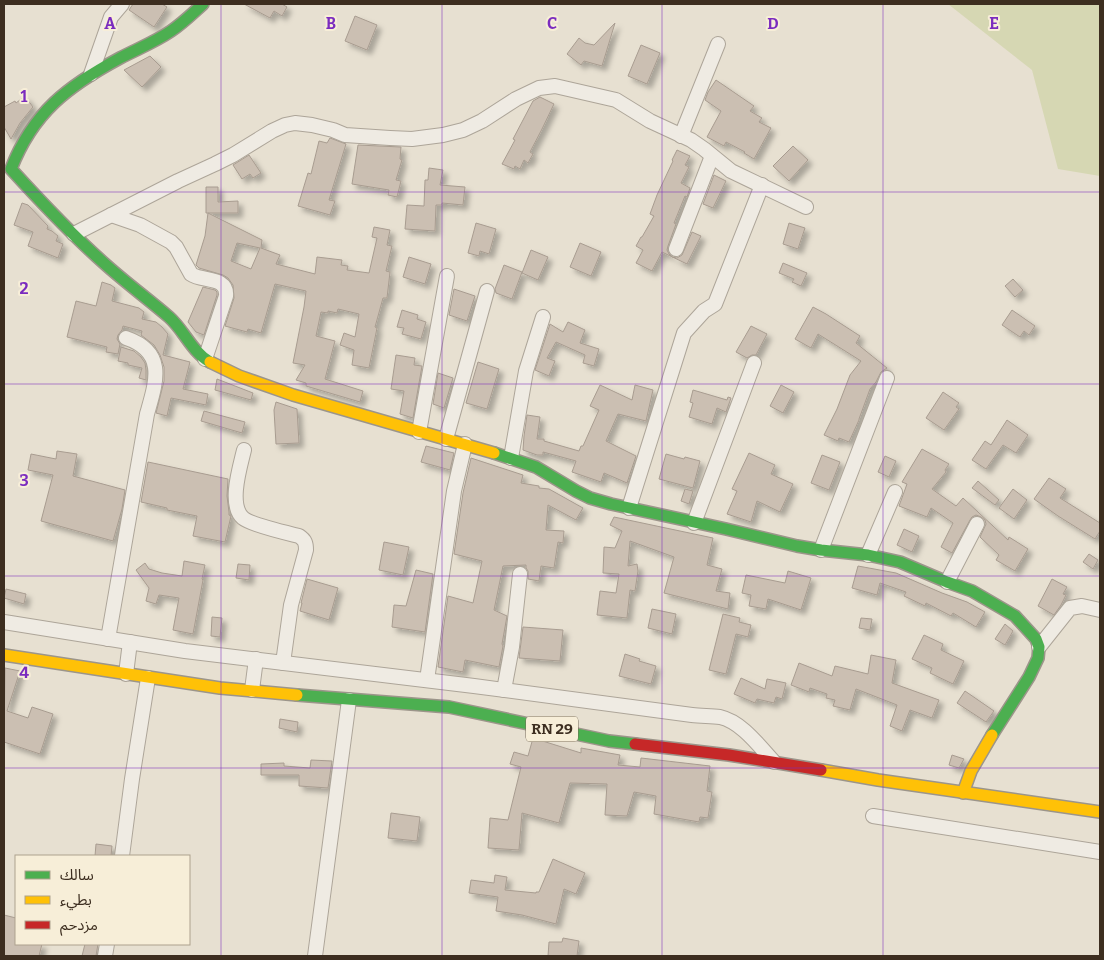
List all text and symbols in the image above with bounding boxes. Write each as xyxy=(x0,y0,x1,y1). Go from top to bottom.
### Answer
text: A xyxy=(104,14,116,33)
text: B xyxy=(326,14,336,33)
text: C xyxy=(547,14,557,33)
text: D xyxy=(767,14,779,33)
text: E xyxy=(989,14,999,33)
text: 1 xyxy=(21,87,28,106)
text: 2 xyxy=(19,279,29,298)
text: 3 xyxy=(19,471,29,490)
text: 4 xyxy=(19,663,29,682)
road number: RN 29 xyxy=(526,716,578,742)
legend xyxy=(15,855,190,945)
text: سالك xyxy=(60,866,94,884)
text: بطيء xyxy=(60,891,92,911)
text: مزدحم xyxy=(60,916,98,936)

